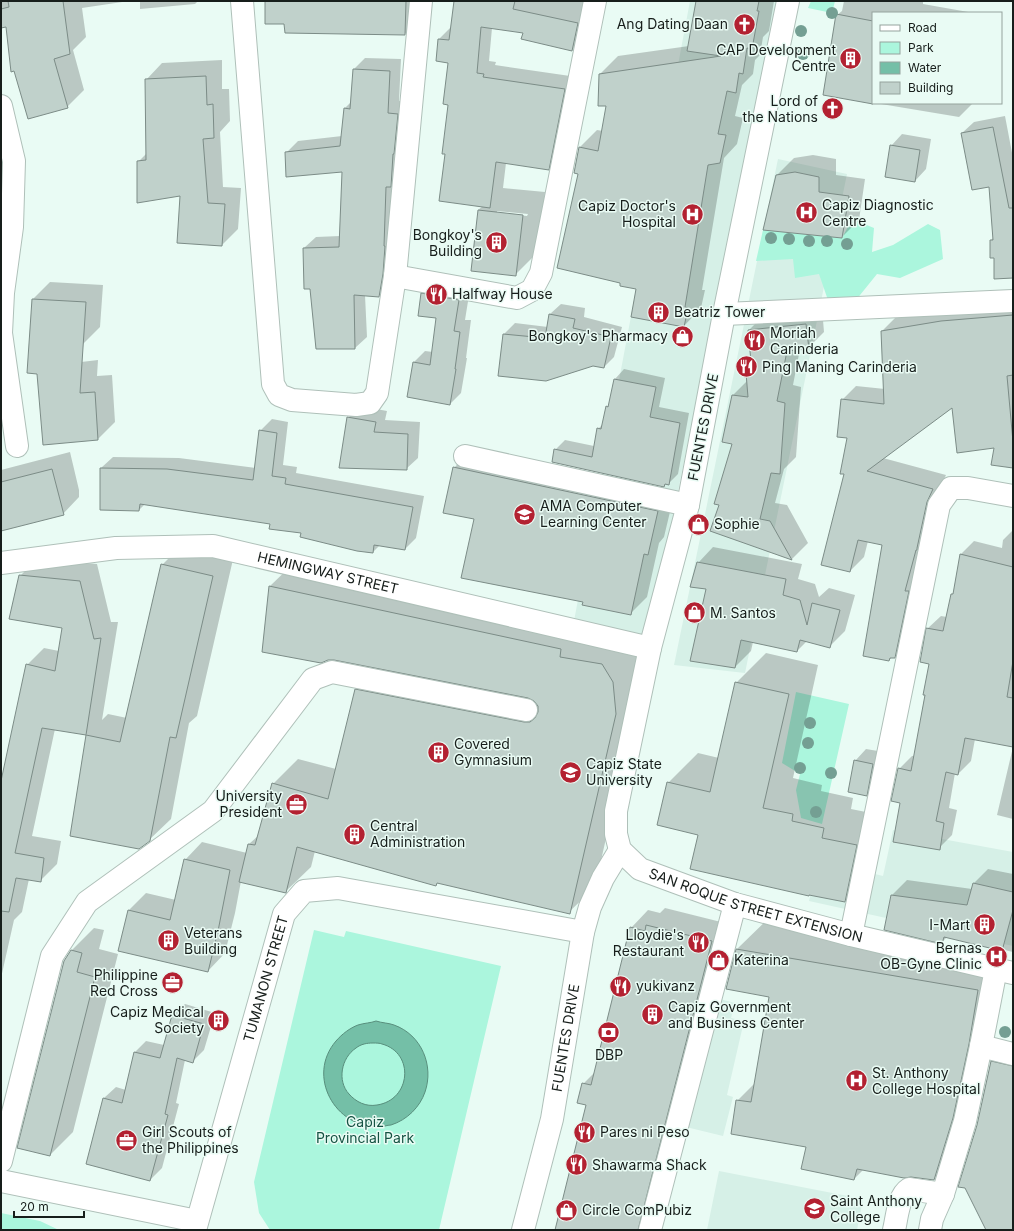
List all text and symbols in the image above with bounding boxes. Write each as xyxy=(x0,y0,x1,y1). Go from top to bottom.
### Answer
church icon: Ang Dating Daan xyxy=(731,11,757,37)
legend xyxy=(872,12,1002,104)
place label: Ang Dating Daan xyxy=(617,15,728,32)
text: Road xyxy=(908,20,937,35)
text: Park xyxy=(908,40,934,55)
place label: CAP Development Centre xyxy=(716,41,836,74)
building icon: CAP Development Centre xyxy=(838,45,864,71)
text: Water xyxy=(908,60,942,75)
text: Building xyxy=(908,80,953,95)
place label: Lord of the Nations xyxy=(743,92,818,125)
church icon: Lord of the Nations xyxy=(820,96,846,122)
place label: Capiz Diagnostic Centre xyxy=(822,196,934,229)
place label: Capiz Doctor's Hospital xyxy=(578,197,676,230)
hospital icon: Capiz Diagnostic Centre xyxy=(794,200,820,226)
hospital icon: Capiz Doctor's Hospital xyxy=(679,201,705,227)
place label: Bongkoy's Building xyxy=(413,226,482,259)
building icon: Bongkoy's Building xyxy=(484,230,510,256)
restaurant icon: Halfway House xyxy=(423,281,449,307)
place label: Halfway House xyxy=(452,285,553,302)
building icon: Beatriz Tower xyxy=(646,299,672,325)
place label: Beatriz Tower xyxy=(674,303,765,320)
shop icon: Bongkoy's Pharmacy xyxy=(670,323,696,349)
place label: Moriah Carinderia xyxy=(770,324,839,357)
place label: Bongkoy's Pharmacy xyxy=(528,327,668,344)
restaurant icon: Moriah Carinderia xyxy=(742,328,768,354)
restaurant icon: Ping Maning Carinderia xyxy=(734,354,760,380)
place label: Ping Maning Carinderia xyxy=(762,358,917,375)
street label: FUENTES DRIVE xyxy=(684,372,721,482)
place label: AMA Computer Learning Center xyxy=(540,497,647,530)
school or university icon: AMA Computer Learning Center xyxy=(511,501,537,527)
shop icon: Sophie xyxy=(686,511,712,537)
place label: Sophie xyxy=(714,515,760,532)
street label: HEMINGWAY STREET xyxy=(256,548,400,597)
shop icon: M. Santos xyxy=(681,600,707,626)
place label: M. Santos xyxy=(710,604,776,621)
place label: Covered Gymnasium xyxy=(454,735,532,768)
building icon: Covered Gymnasium xyxy=(425,739,451,765)
place label: Capiz State University xyxy=(586,755,662,788)
school or university icon: Capiz State University xyxy=(558,759,584,785)
place label: University President xyxy=(215,787,282,820)
office icon: University President xyxy=(284,791,310,817)
place label: Central Administration xyxy=(370,817,465,850)
building icon: Central Administration xyxy=(341,821,367,847)
street label: SAN ROQUE STREET EXTENSION xyxy=(647,864,864,945)
building icon: I-Mart xyxy=(972,912,998,938)
street label: TUMANON STREET xyxy=(239,914,291,1044)
place label: I-Mart xyxy=(929,916,970,933)
place label: Veterans Building xyxy=(184,924,243,957)
place label: Lloydie's Restaurant xyxy=(613,926,684,959)
building icon: Veterans Building xyxy=(155,928,181,954)
restaurant icon: Lloydie's Restaurant xyxy=(686,930,712,956)
place label: Bernas OB-Gyne Clinic xyxy=(880,939,982,972)
hospital icon: Bernas OB-Gyne Clinic xyxy=(984,943,1010,969)
shop icon: Katerina xyxy=(705,947,731,973)
place label: Katerina xyxy=(734,951,789,968)
place label: Philippine Red Cross xyxy=(90,966,158,999)
office icon: Philippine Red Cross xyxy=(160,970,186,996)
restaurant icon: yukivanz xyxy=(607,973,633,999)
place label: yukivanz xyxy=(636,977,695,994)
street label: FUENTES DRIVE xyxy=(548,983,582,1093)
place label: Capiz Government and Business Center xyxy=(668,998,805,1031)
building icon: Capiz Government and Business Center xyxy=(639,1002,665,1028)
place label: Capiz Medical Society xyxy=(110,1003,204,1036)
building icon: Capiz Medical Society xyxy=(206,1007,232,1033)
bank icon: DBP xyxy=(596,1020,622,1046)
place label: DBP xyxy=(595,1046,623,1063)
place label: St. Anthony College Hospital xyxy=(872,1064,980,1097)
hospital icon: St. Anthony College Hospital xyxy=(843,1068,869,1094)
park label: Capiz Provincial Park xyxy=(316,1113,414,1146)
restaurant icon: Pares ni Peso xyxy=(572,1119,598,1145)
place label: Girl Scouts of the Philippines xyxy=(142,1123,239,1156)
place label: Pares ni Peso xyxy=(600,1123,690,1140)
office icon: Girl Scouts of the Philippines xyxy=(114,1127,140,1153)
restaurant icon: Shawarma Shack xyxy=(564,1152,590,1178)
place label: Shawarma Shack xyxy=(592,1156,707,1173)
place label: Saint Anthony College xyxy=(830,1192,922,1225)
scale bar xyxy=(14,1193,84,1219)
school or university icon: Saint Anthony College xyxy=(802,1196,828,1222)
shop icon: Circle ComPubiz xyxy=(553,1197,579,1223)
text: 20 m xyxy=(20,1199,49,1214)
place label: Circle ComPubiz xyxy=(582,1201,692,1218)

